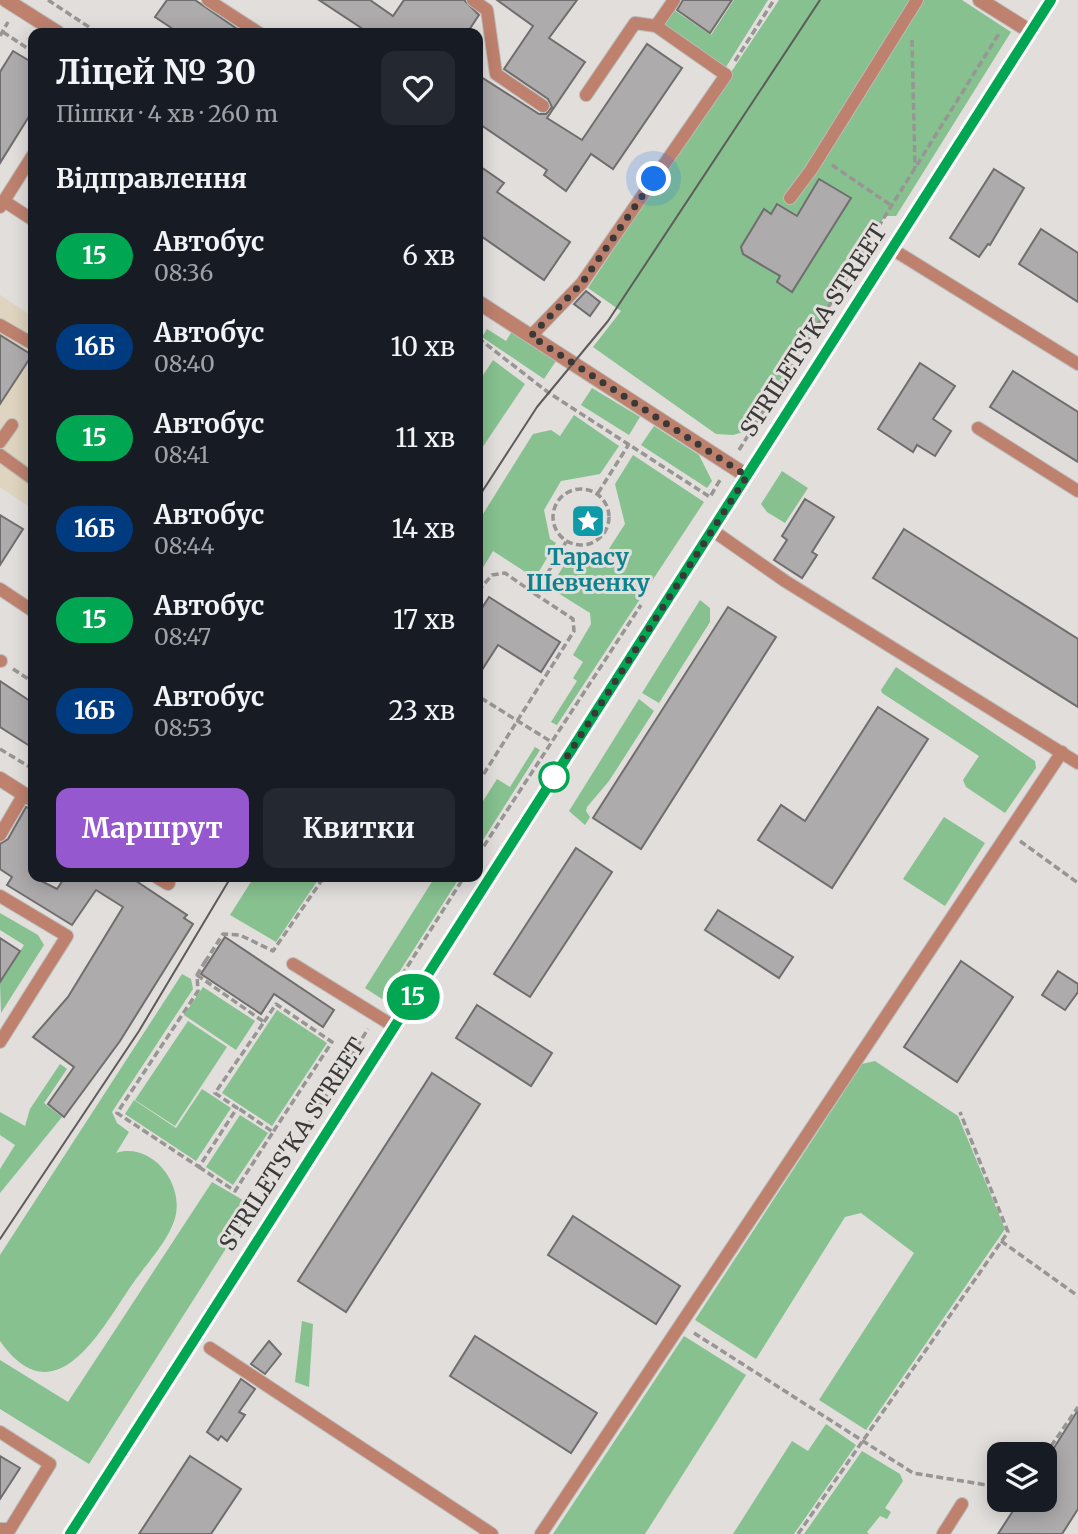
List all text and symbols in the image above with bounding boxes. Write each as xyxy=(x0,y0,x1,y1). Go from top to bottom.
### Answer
button: heart xyxy=(381,51,455,125)
text: Ліцей № 30 xyxy=(56,52,256,93)
text: Пішки · 4 хв · 260 m xyxy=(56,99,278,128)
your location xyxy=(636,161,671,196)
text: Відправлення xyxy=(56,162,247,195)
street label: STRILETS'KA STREET xyxy=(733,218,893,442)
text: Автобус xyxy=(154,225,264,258)
text: 6 хв xyxy=(402,239,455,272)
text: 15 xyxy=(82,240,107,271)
text: 08:36 xyxy=(154,258,213,287)
text: Автобус xyxy=(154,316,264,349)
text: 10 хв xyxy=(391,330,455,363)
text: 16Б xyxy=(74,331,115,362)
text: 08:40 xyxy=(154,349,215,378)
text: Автобус xyxy=(154,407,264,440)
text: 11 хв xyxy=(395,421,455,454)
text: 15 xyxy=(82,422,107,453)
text: 08:41 xyxy=(154,440,209,469)
text: Автобус xyxy=(154,498,264,531)
place icon: Тарасу Шевченку xyxy=(569,502,607,540)
text: 14 хв xyxy=(392,512,455,545)
text: 16Б xyxy=(74,513,115,544)
text: 08:44 xyxy=(154,531,215,560)
place label: Тарасу Шевченку xyxy=(526,542,650,597)
text: Автобус xyxy=(154,589,264,622)
text: 17 хв xyxy=(393,603,455,636)
text: 15 xyxy=(82,604,107,635)
text: 08:47 xyxy=(154,622,211,651)
text: Автобус xyxy=(154,680,264,713)
text: 23 хв xyxy=(389,694,455,727)
text: 16Б xyxy=(74,695,115,726)
text: 08:53 xyxy=(154,713,212,742)
unlabelled marker xyxy=(539,762,569,792)
button: Маршрут xyxy=(56,788,249,868)
button: Квитки xyxy=(263,788,455,868)
line badge: 15 xyxy=(382,974,444,1020)
text: 15 xyxy=(401,981,425,1012)
street label: STRILETS'KA STREET xyxy=(212,1032,372,1256)
map controls xyxy=(987,1442,1057,1512)
button: layers xyxy=(987,1442,1057,1512)

